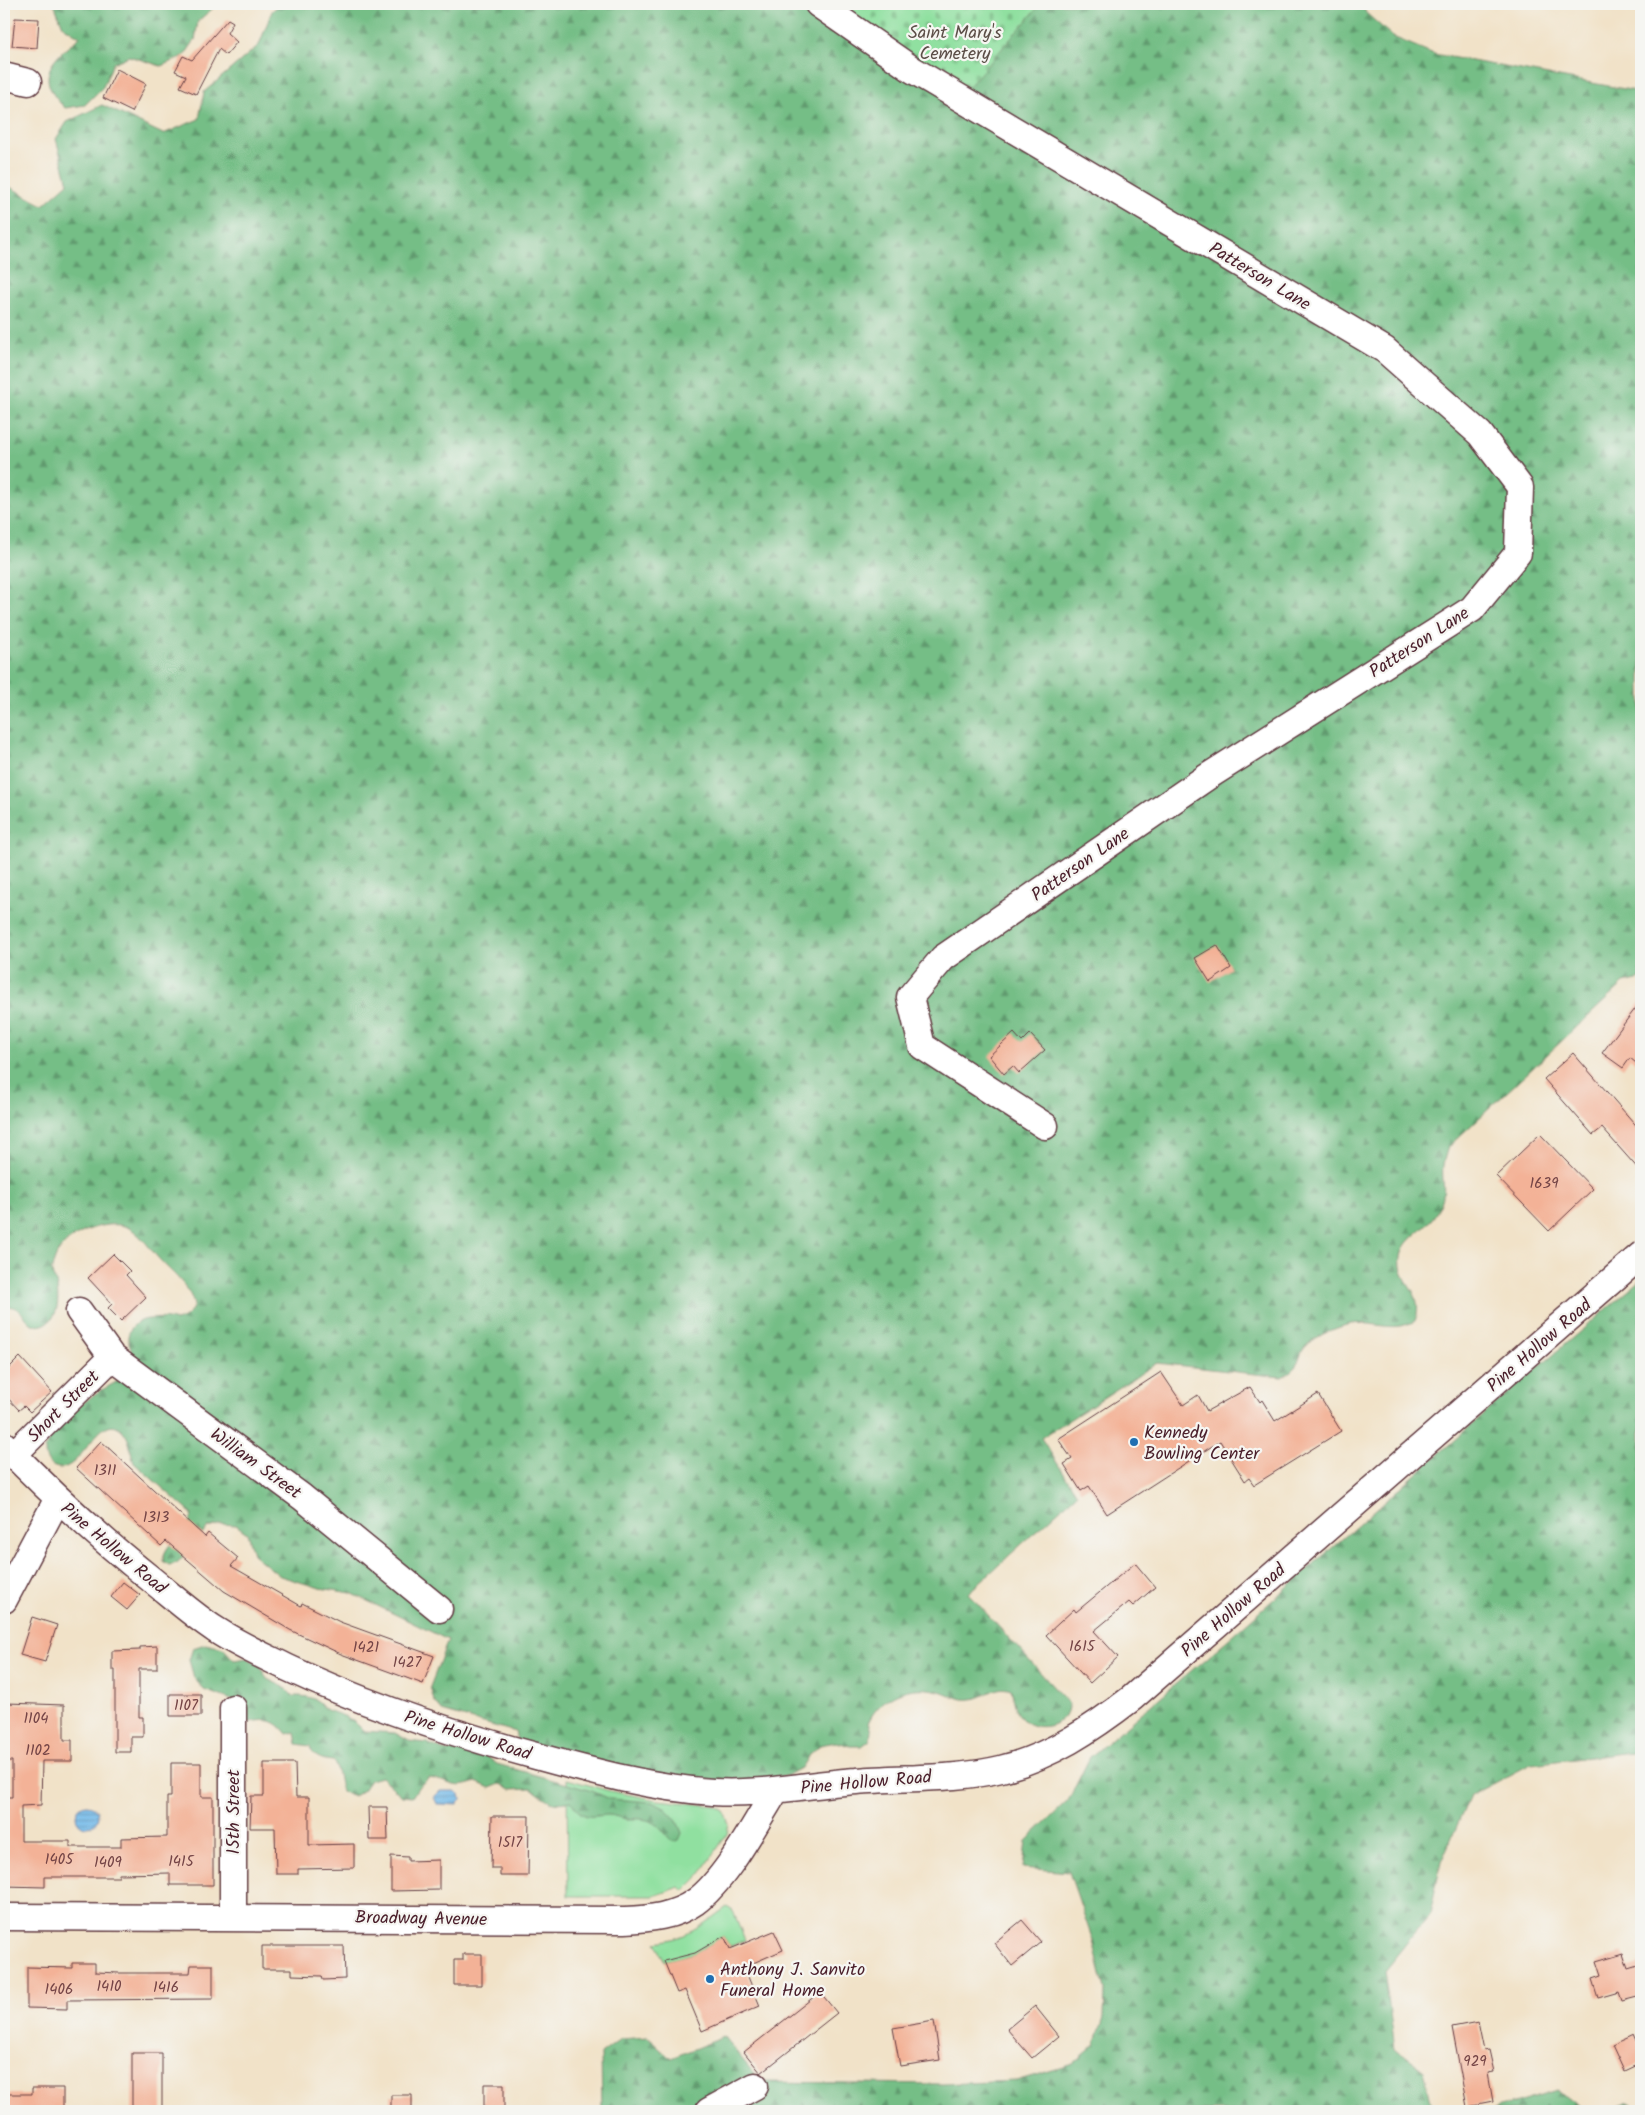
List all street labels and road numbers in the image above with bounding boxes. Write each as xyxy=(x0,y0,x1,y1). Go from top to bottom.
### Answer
street label: Patterson Lane xyxy=(1203,235,1316,319)
street label: Patterson Lane xyxy=(1364,600,1476,687)
street label: Patterson Lane xyxy=(1026,820,1136,910)
street label: Pine Hollow Road xyxy=(1481,1291,1600,1400)
street label: Short Street xyxy=(21,1363,108,1450)
street label: William Street xyxy=(203,1421,308,1508)
street label: Pine Hollow Road xyxy=(53,1496,174,1603)
street label: Pine Hollow Road xyxy=(1175,1556,1294,1665)
street label: Pine Hollow Road xyxy=(400,1703,536,1770)
street label: Pine Hollow Road xyxy=(799,1763,934,1804)
street label: 15th Street xyxy=(220,1769,249,1854)
street label: Broadway Avenue xyxy=(355,1904,487,1935)

